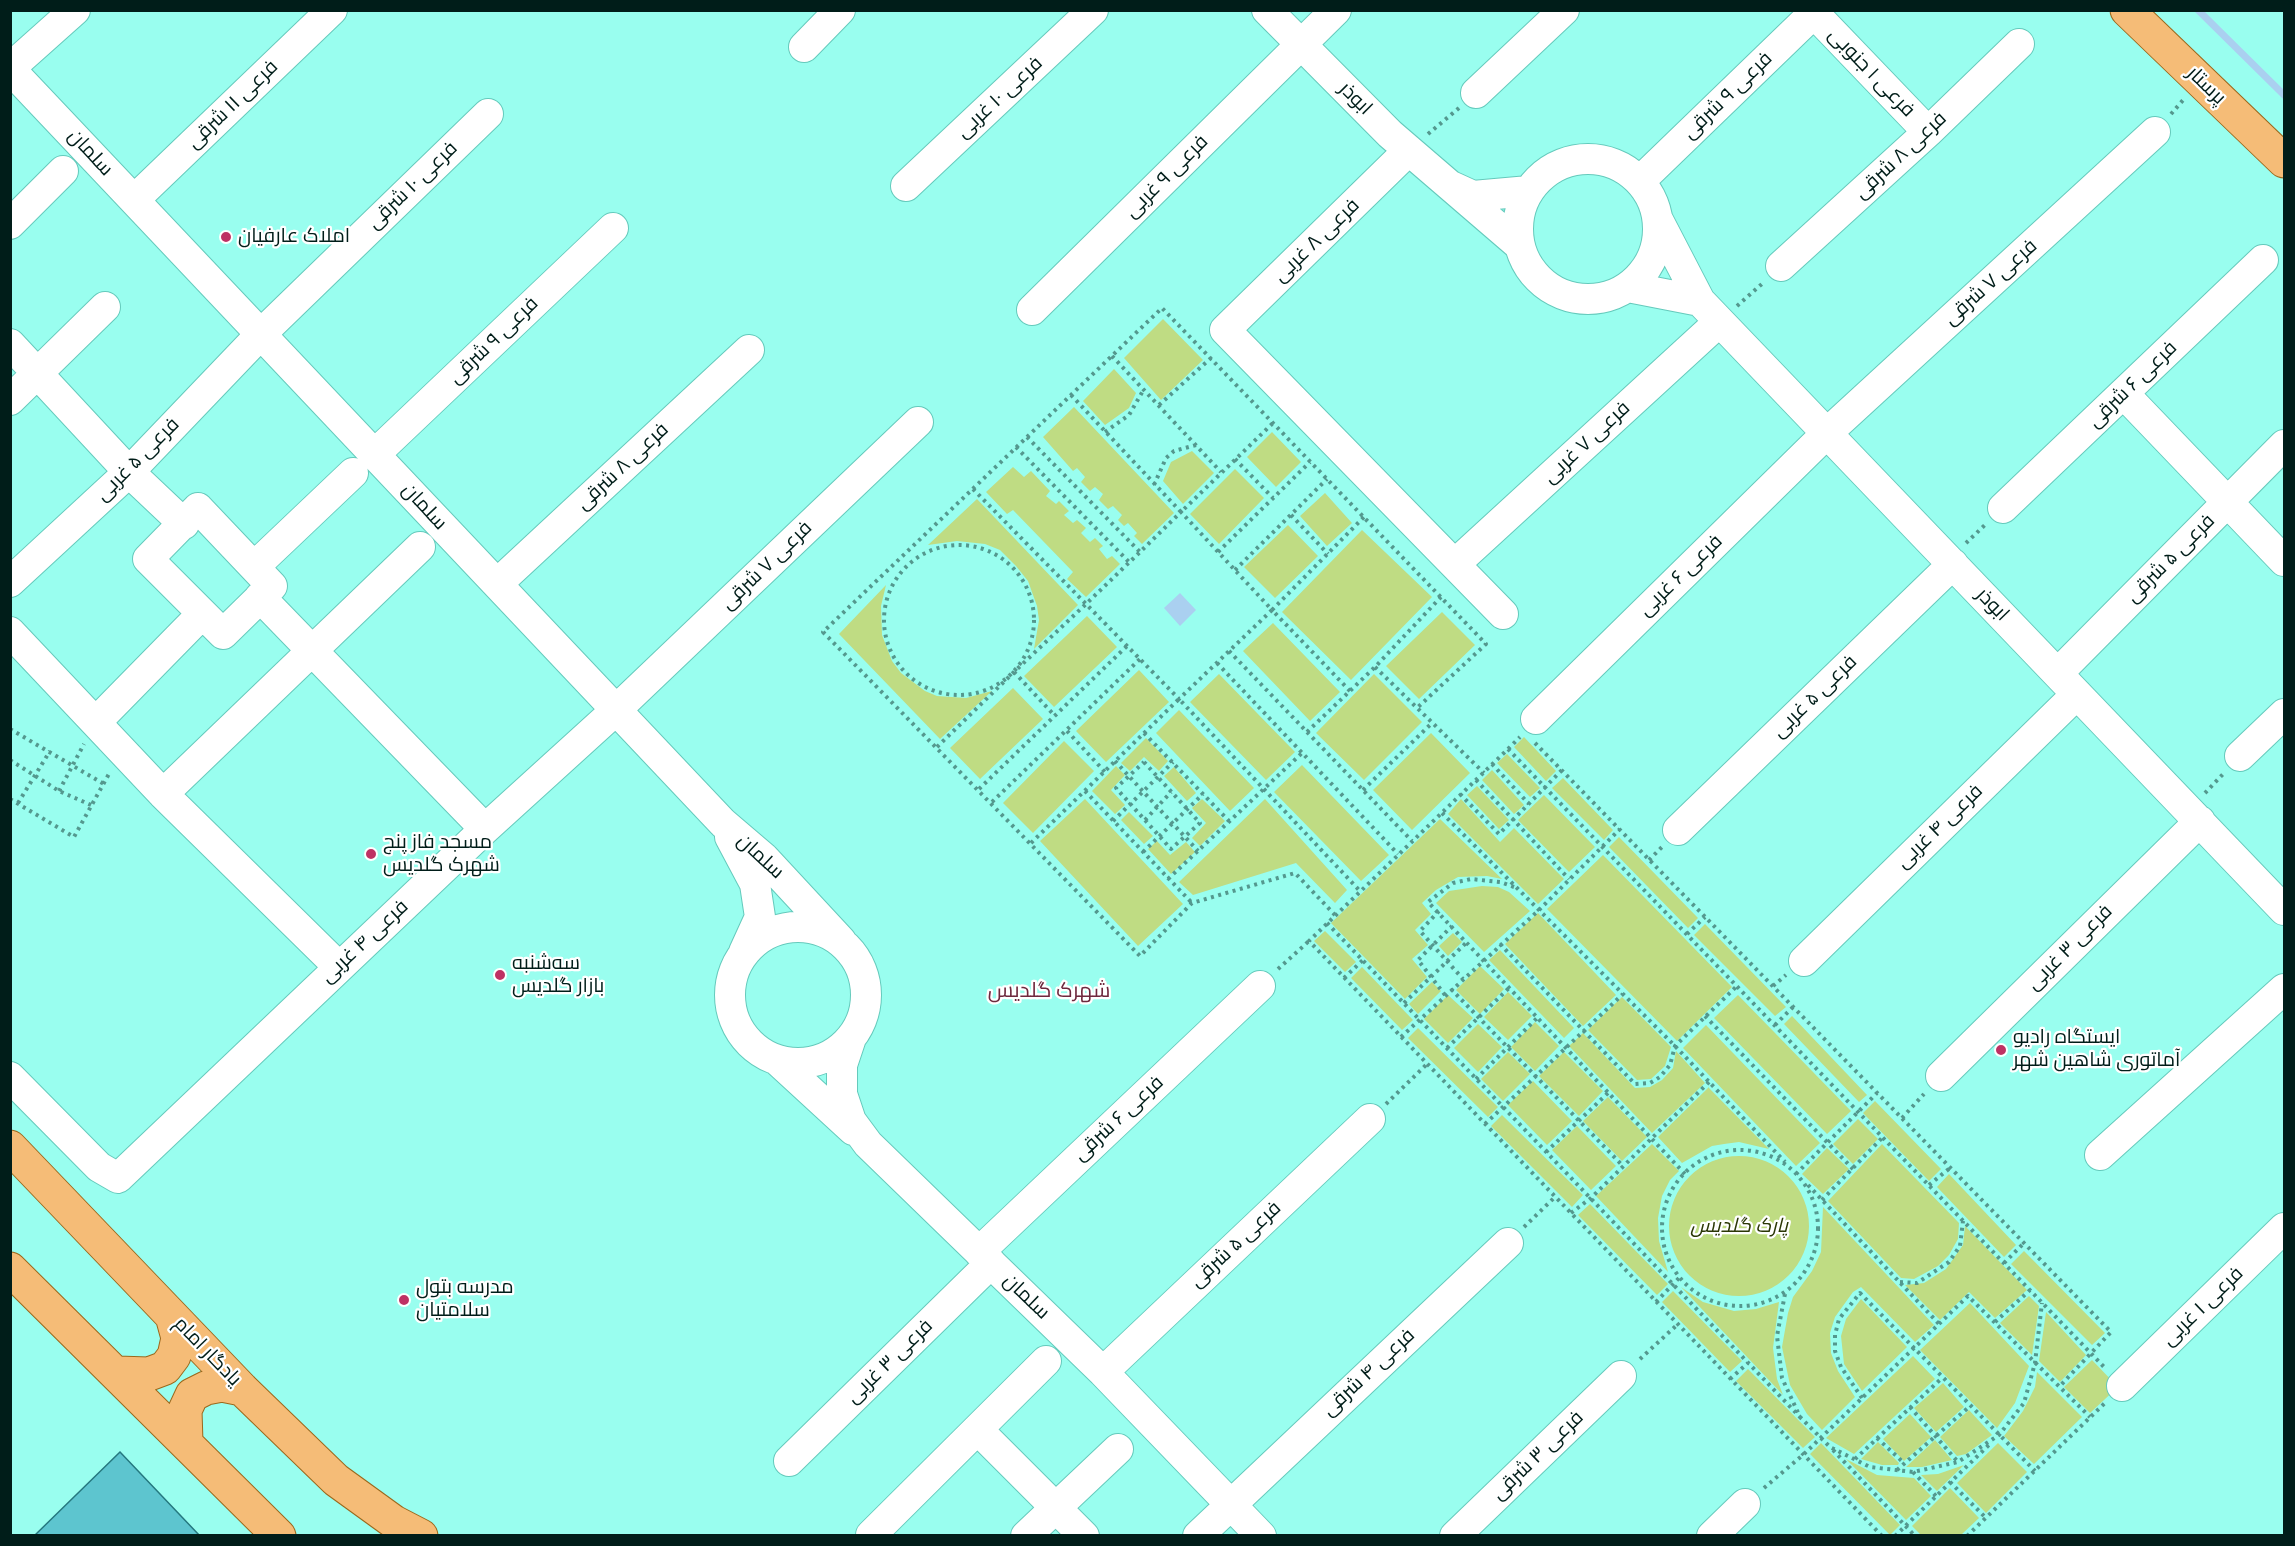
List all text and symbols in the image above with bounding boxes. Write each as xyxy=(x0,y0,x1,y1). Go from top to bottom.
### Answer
street label: فرعی ۱ جنوبی xyxy=(1823,23,1919,123)
street label: فرعی ۹ شرقی xyxy=(1678,47,1778,145)
street label: فرعی ۱۰ غربی xyxy=(952,52,1048,144)
street label: فرعی ۱۱ شرقی xyxy=(182,56,284,154)
street label: پرستار xyxy=(2182,62,2230,110)
street label: ابوذر xyxy=(1333,77,1377,121)
street label: فرعی ۸ شرقی xyxy=(1850,107,1952,205)
street label: سلمان xyxy=(62,125,118,181)
street label: فرعی ۹ غربی xyxy=(1120,130,1214,224)
street label: فرعی ۱۰ شرقی xyxy=(363,137,463,235)
street label: فرعی ۸ غربی xyxy=(1269,194,1365,288)
place label: املاک عارفیان xyxy=(238,225,350,249)
marker: املاک عارفیان xyxy=(219,230,233,244)
street label: فرعی ۷ شرقی xyxy=(1939,235,2043,331)
street label: فرعی ۹ شرقی xyxy=(444,292,544,390)
street label: فرعی ۶ شرقی xyxy=(2083,337,2183,433)
street label: فرعی ۷ غربی xyxy=(1538,397,1636,489)
street label: فرعی ۵ غربی xyxy=(91,413,185,507)
street label: فرعی ۸ شرقی xyxy=(572,418,674,516)
street label: سلمان xyxy=(396,479,452,535)
street label: فرعی ۵ شرقی xyxy=(2122,510,2220,608)
street label: فرعی ۷ شرقی xyxy=(716,517,818,615)
street label: فرعی ۶ غربی xyxy=(1634,530,1728,622)
street label: ابوذر xyxy=(1970,583,2014,627)
street label: فرعی ۵ غربی xyxy=(1768,651,1862,743)
street label: فرعی ۴ غربی xyxy=(1892,780,1988,874)
street label: سلمان xyxy=(732,829,788,885)
place label: مسجد فاز پنج شهرک گلدیس xyxy=(383,831,500,878)
marker: مسجد فاز پنج شهرک گلدیس xyxy=(364,847,378,861)
street label: فرعی ۴ غربی xyxy=(316,895,414,989)
street label: فرعی ۳ غربی xyxy=(2022,900,2118,996)
place label: سه‌شنبه بازار گلدیس xyxy=(512,952,604,999)
marker: سه‌شنبه بازار گلدیس xyxy=(493,968,507,982)
district label: شهرک گلدیس xyxy=(988,979,1110,1005)
place label: ایستگاه رادیو آماتوری شاهین شهر xyxy=(2013,1026,2180,1073)
marker: ایستگاه رادیو آماتوری شاهین شهر xyxy=(1994,1043,2008,1057)
street label: فرعی ۶ شرقی xyxy=(1069,1071,1169,1167)
street label: فرعی ۵ شرقی xyxy=(1185,1197,1287,1293)
park label: پارک گلدیس xyxy=(1690,1215,1788,1239)
street label: فرعی ۱ غربی xyxy=(2157,1262,2249,1352)
street label: سلمان xyxy=(998,1269,1054,1325)
place label: مدرسه بتول سلامتیان xyxy=(416,1276,514,1323)
marker: مدرسه بتول سلامتیان xyxy=(397,1293,411,1307)
street label: یادگار امام xyxy=(168,1312,246,1392)
street label: فرعی ۳ غربی xyxy=(842,1315,938,1409)
street label: فرعی ۴ شرقی xyxy=(1318,1324,1420,1422)
street label: فرعی ۳ شرقی xyxy=(1487,1406,1589,1506)

